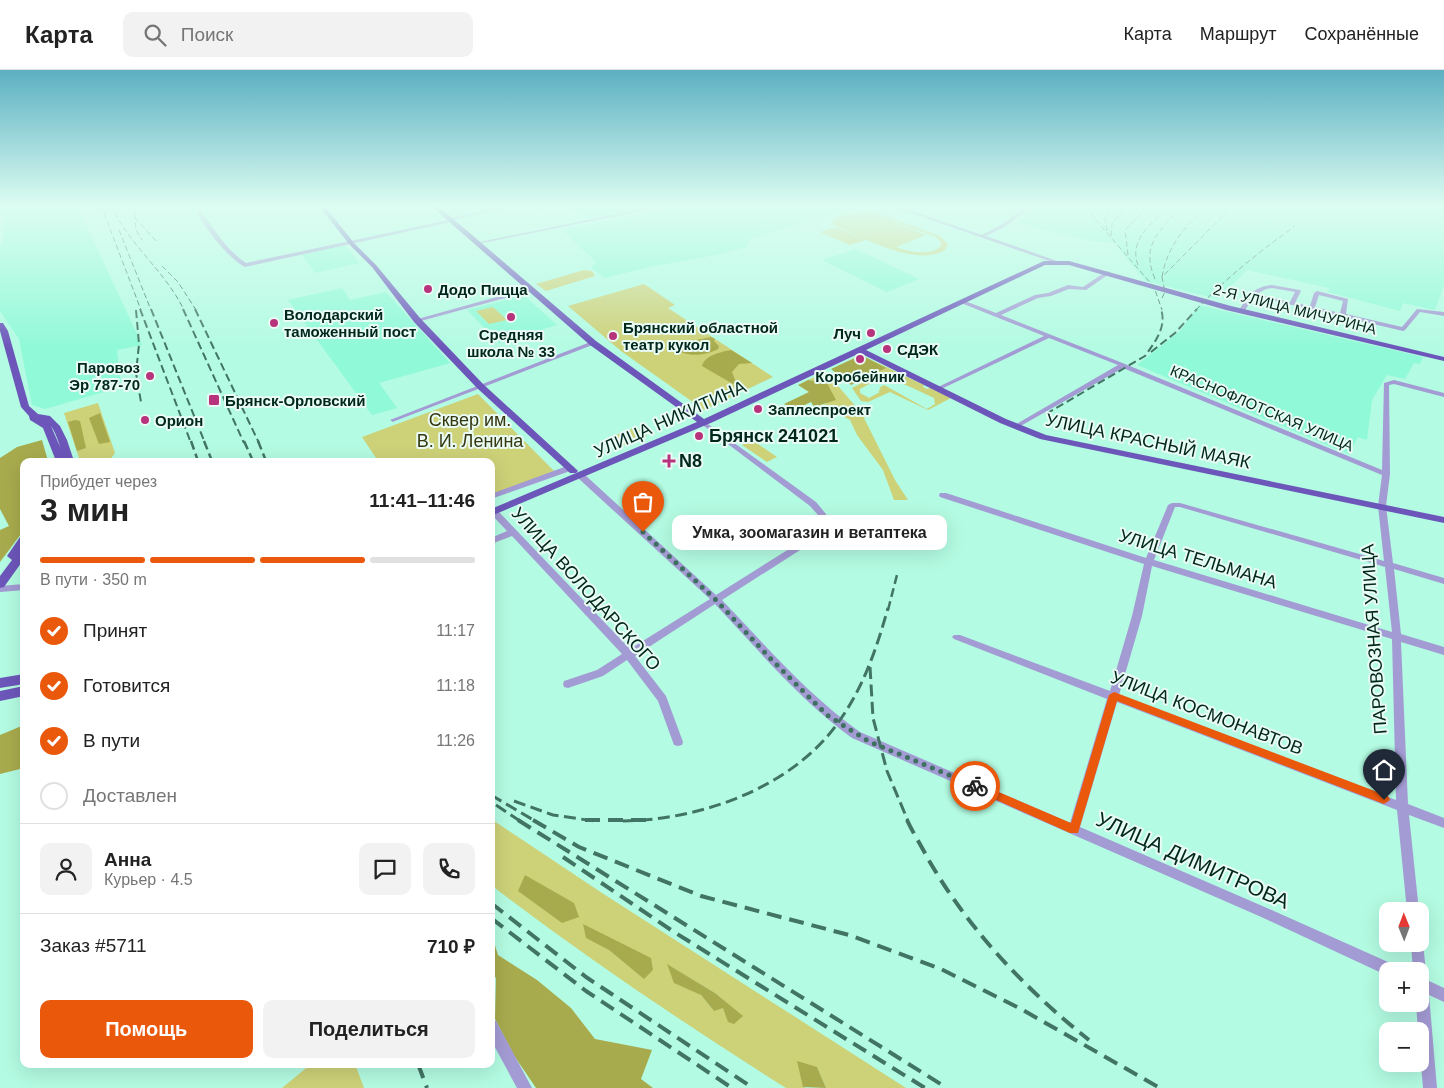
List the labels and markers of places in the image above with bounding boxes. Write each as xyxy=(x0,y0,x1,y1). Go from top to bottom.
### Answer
place label: Додо Пицца xyxy=(438,281,528,298)
marker: Додо Пицца xyxy=(422,283,434,295)
place label: Володарский таможенный пост xyxy=(284,306,416,340)
marker: Средняя школа № 33 xyxy=(505,311,517,323)
marker: Володарский таможенный пост xyxy=(268,317,280,329)
place label: Брянский областной театр кукол xyxy=(623,319,778,353)
place label: Луч xyxy=(833,325,861,342)
place label: Средняя школа № 33 xyxy=(467,326,555,360)
marker: Луч xyxy=(865,327,877,339)
marker: Брянский областной театр кукол xyxy=(607,330,619,342)
place label: СДЭК xyxy=(897,341,939,358)
marker: СДЭК xyxy=(881,343,893,355)
marker: Коробейник xyxy=(854,353,866,365)
place label: Паровоз Эр 787-70 xyxy=(69,359,140,393)
place label: Коробейник xyxy=(815,368,905,385)
marker: Паровоз Эр 787-70 xyxy=(144,370,156,382)
place label: Брянск-Орловский xyxy=(225,392,366,409)
marker: Брянск-Орловский xyxy=(207,393,221,407)
place label: Заплеспроект xyxy=(768,401,871,418)
marker: Заплеспроект xyxy=(752,403,764,415)
place label: Орион xyxy=(155,412,203,429)
marker: Орион xyxy=(139,414,151,426)
place label: Брянск 241021 xyxy=(709,426,838,446)
marker: Брянск 241021 xyxy=(693,430,705,442)
place label: N8 xyxy=(679,451,702,471)
marker: N8 xyxy=(663,455,675,467)
pin xyxy=(622,481,664,532)
callout: Умка, зоомагазин и ветаптека xyxy=(673,514,948,550)
pin xyxy=(1363,749,1405,800)

